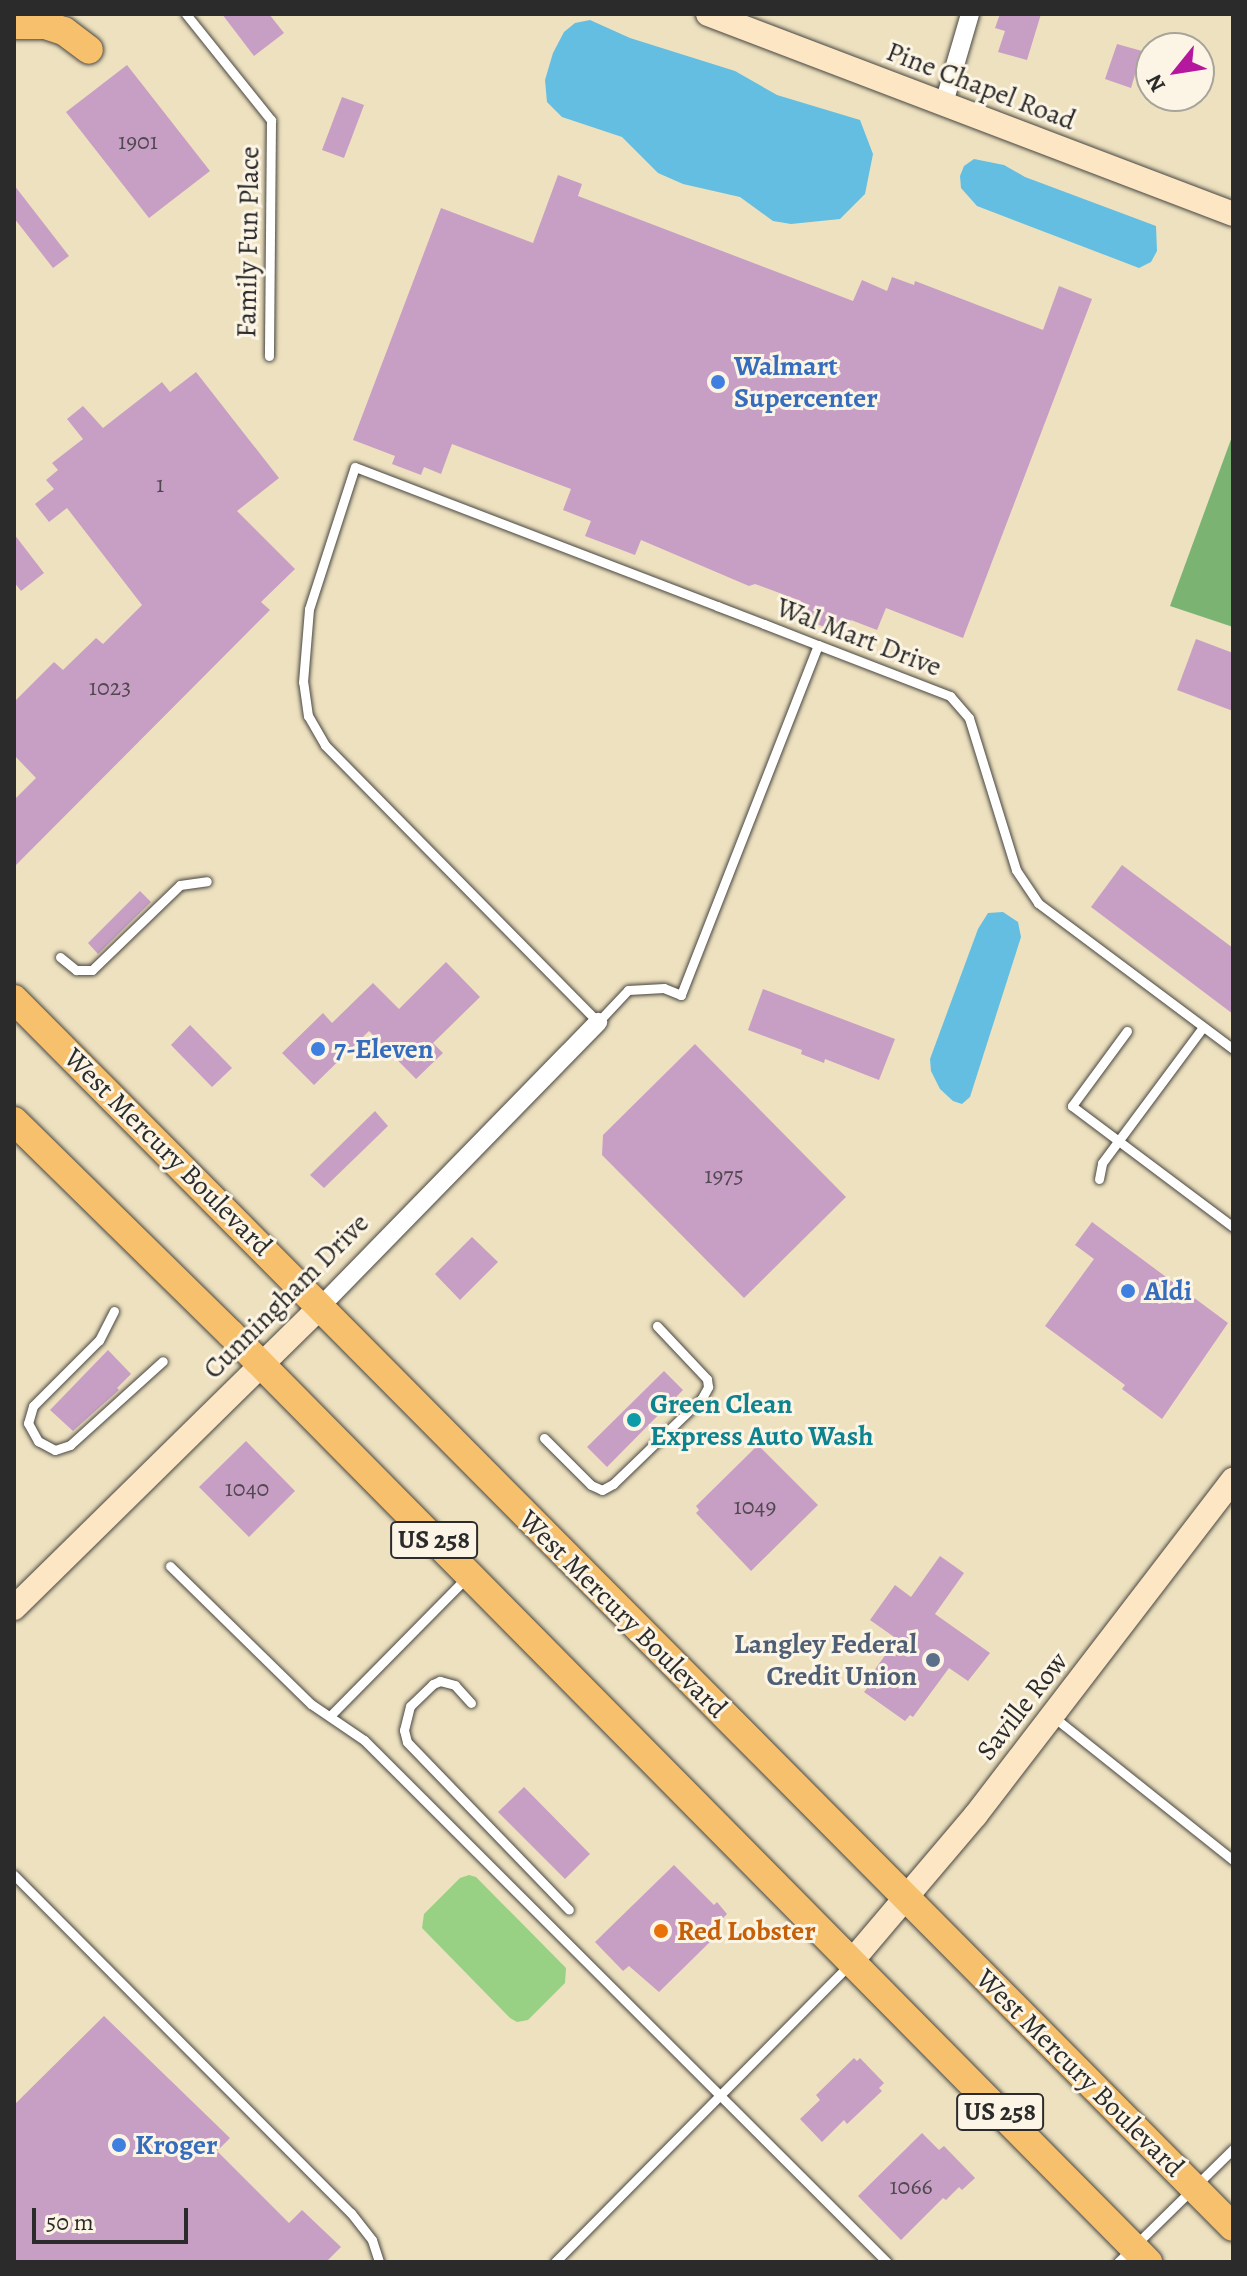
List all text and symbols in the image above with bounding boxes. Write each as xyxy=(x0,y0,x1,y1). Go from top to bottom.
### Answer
north arrow xyxy=(1135,32,1215,112)
street label: Pine Chapel Road xyxy=(882,34,1080,138)
text: N xyxy=(1139,69,1173,97)
house number: 1901 xyxy=(118,128,158,156)
street label: Family Fun Place xyxy=(230,146,266,338)
place label: Walmart Supercenter xyxy=(734,349,878,415)
marker: Walmart Supercenter xyxy=(709,373,727,391)
house number: 1 xyxy=(156,471,164,499)
street label: Wal Mart Drive xyxy=(772,590,946,684)
house number: 1023 xyxy=(89,674,131,702)
place label: 7-Eleven xyxy=(334,1032,434,1066)
marker: 7-Eleven xyxy=(309,1040,327,1058)
street label: West Mercury Boulevard xyxy=(57,1041,279,1263)
house number: 1975 xyxy=(704,1162,744,1190)
street label: Cunningham Drive xyxy=(196,1206,376,1386)
place label: Aldi xyxy=(1144,1274,1192,1308)
marker: Aldi xyxy=(1119,1282,1137,1300)
place label: Green Clean Express Auto Wash xyxy=(650,1387,873,1453)
marker: Green Clean Express Auto Wash xyxy=(625,1411,643,1429)
house number: 1040 xyxy=(225,1475,269,1503)
house number: 1049 xyxy=(734,1493,776,1521)
street label: West Mercury Boulevard xyxy=(512,1503,734,1725)
road number: US 258 xyxy=(390,1518,478,1562)
place label: Langley Federal Credit Union xyxy=(734,1627,917,1693)
street label: Saville Row xyxy=(969,1645,1075,1767)
marker: Langley Federal Credit Union xyxy=(924,1651,942,1669)
place label: Red Lobster xyxy=(677,1914,816,1948)
marker: Red Lobster xyxy=(652,1922,670,1940)
street label: West Mercury Boulevard xyxy=(969,1962,1191,2184)
road number: US 258 xyxy=(956,2090,1044,2134)
place label: Kroger xyxy=(135,2128,218,2162)
marker: Kroger xyxy=(110,2136,128,2154)
house number: 1066 xyxy=(889,2173,933,2201)
scale bar xyxy=(36,2192,192,2242)
text: 50 m xyxy=(46,2206,94,2238)

